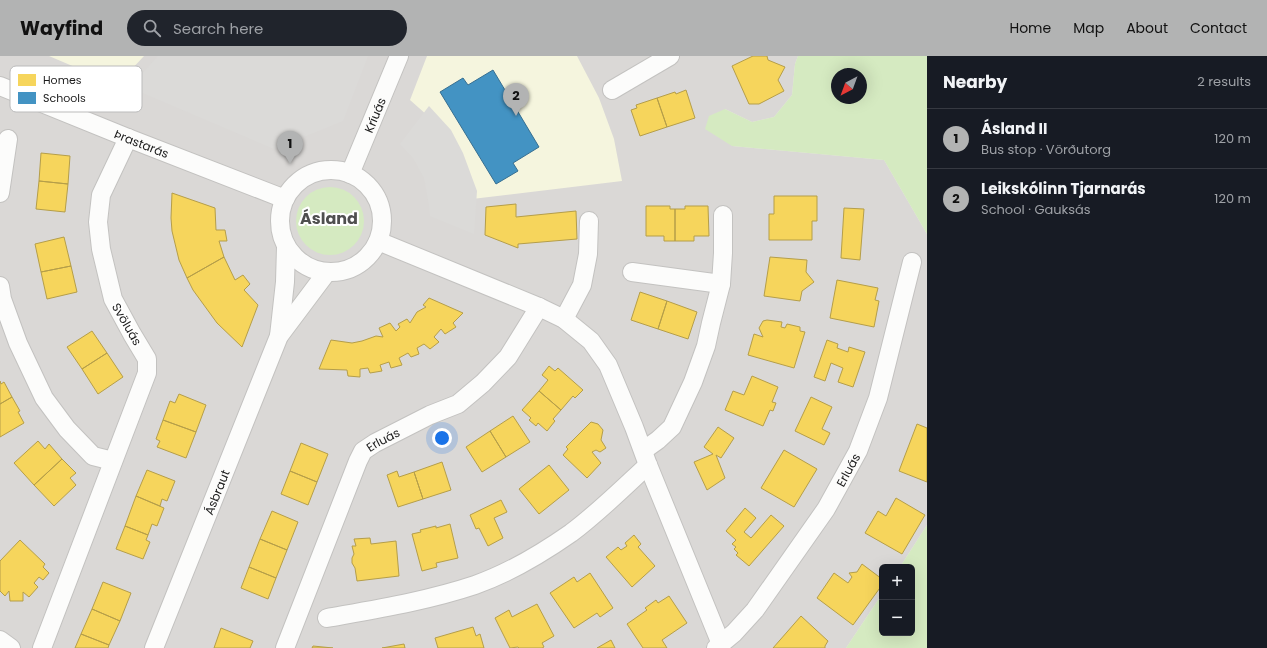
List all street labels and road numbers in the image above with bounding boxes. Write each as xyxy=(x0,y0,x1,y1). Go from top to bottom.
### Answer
street label: Kríuás xyxy=(360,95,389,135)
street label: Þrastarás xyxy=(112,125,172,162)
street label: Svöluás xyxy=(108,300,146,348)
street label: Erluás xyxy=(363,423,402,455)
street label: Erluás xyxy=(832,450,864,489)
street label: Ásbraut xyxy=(200,467,233,517)

